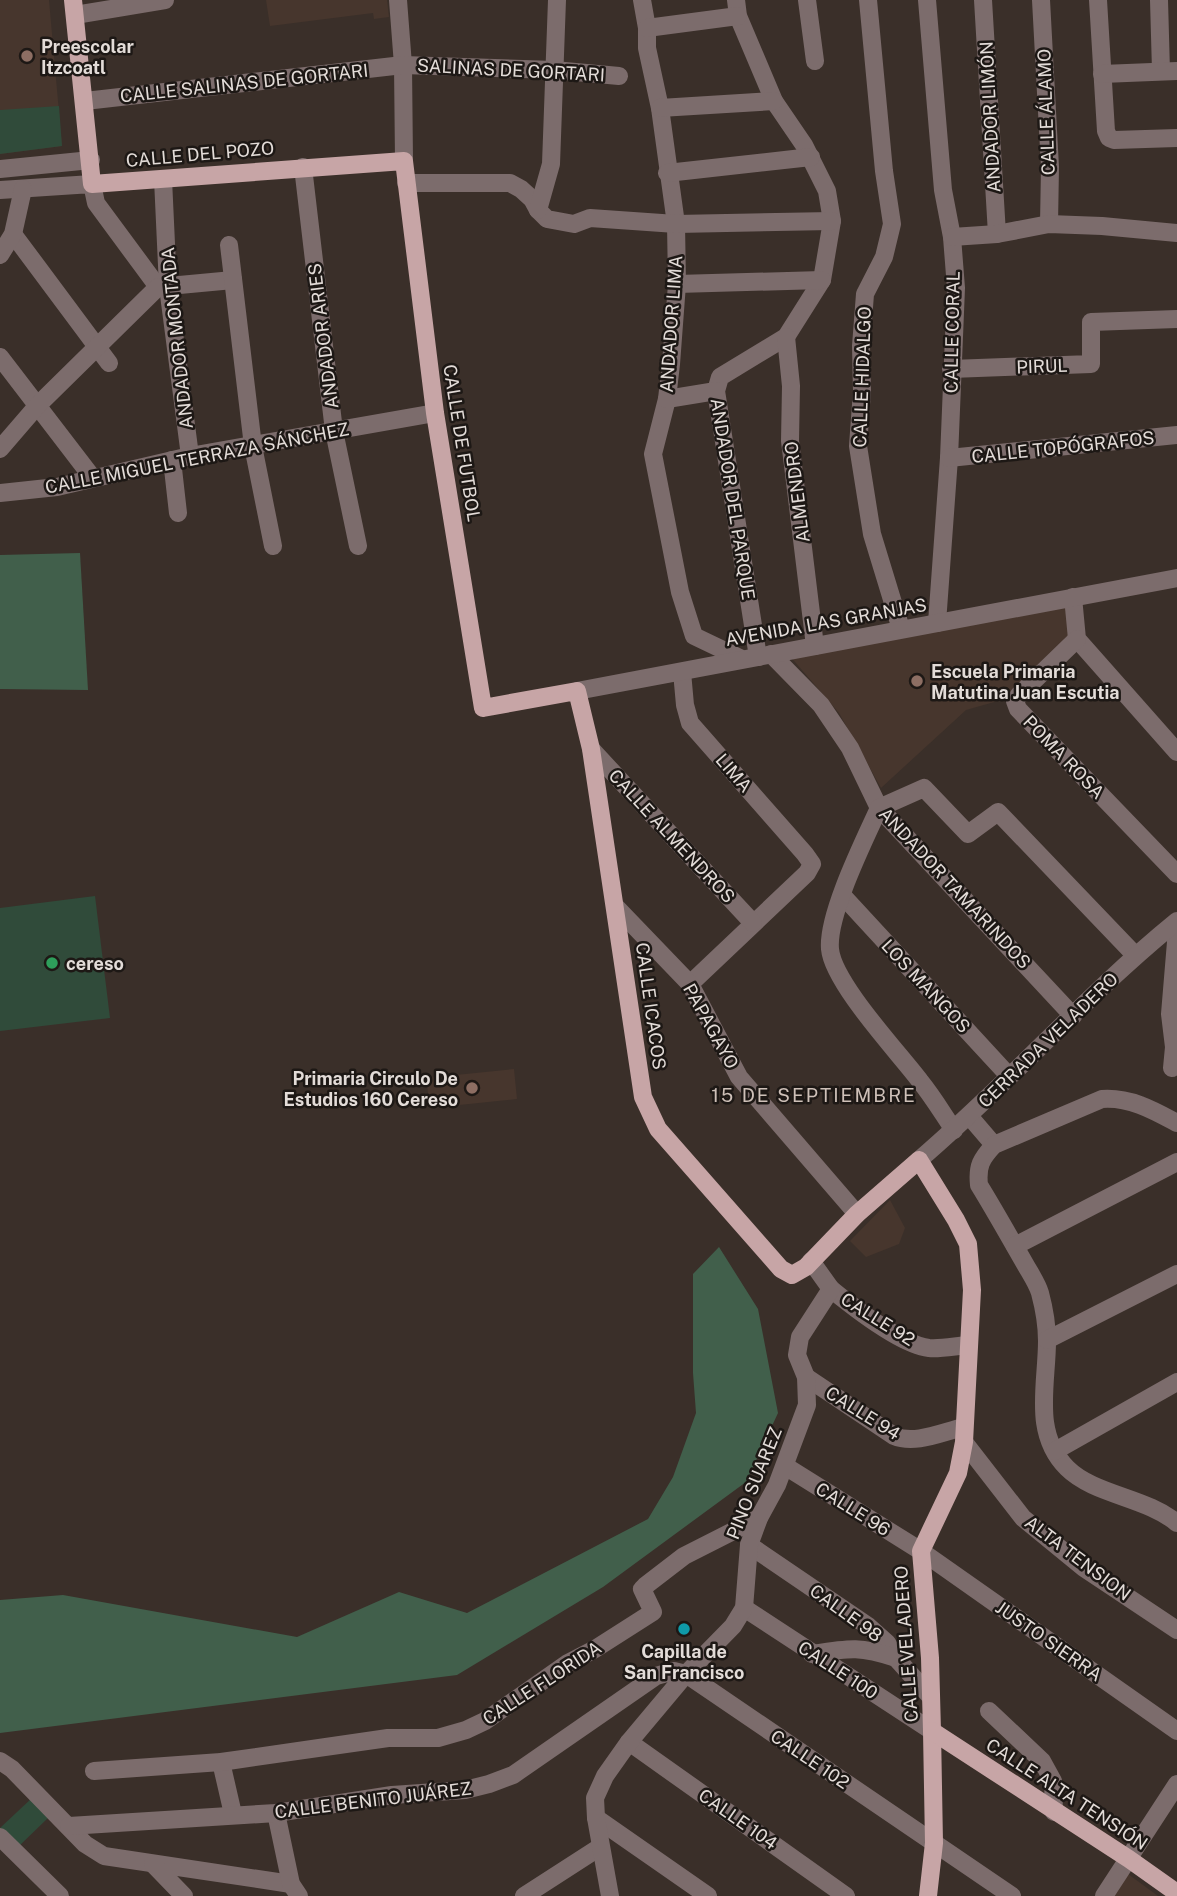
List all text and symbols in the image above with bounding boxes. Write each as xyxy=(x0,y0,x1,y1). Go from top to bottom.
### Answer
place label: Preescolar Itzcoatl xyxy=(41,36,135,78)
street label: ANDADOR LIMÓN xyxy=(975,41,1004,193)
marker: Preescolar Itzcoatl xyxy=(19,48,35,64)
street label: CALLE ÁLAMO xyxy=(1032,48,1059,176)
street label: SALINAS DE GORTARI xyxy=(417,55,605,85)
street label: CALLE SALINAS DE GORTARI xyxy=(119,60,369,106)
street label: CALLE DEL POZO xyxy=(125,137,275,171)
street label: ANDADOR MONTADA xyxy=(157,246,197,430)
street label: ANDADOR LIMA xyxy=(656,254,686,393)
street label: ANDADOR ARIES xyxy=(304,262,342,410)
street label: CALLE CORAL xyxy=(940,271,964,393)
street label: CALLE HIDALGO xyxy=(849,306,875,448)
street label: PIRUL xyxy=(1016,355,1068,377)
street label: CALLE DE FUTBOL xyxy=(439,363,485,523)
street label: ANDADOR DEL PARQUE xyxy=(707,397,759,601)
street label: CALLE MIGUEL TERRAZA SÁNCHEZ xyxy=(43,417,351,498)
street label: CALLE TOPÓGRAFOS xyxy=(970,426,1156,467)
street label: ALMENDRO xyxy=(780,440,814,544)
street label: AVENIDA LAS GRANJAS xyxy=(724,594,928,650)
place label: Escuela Primaria Matutina Juan Escutia xyxy=(931,661,1119,703)
marker: Escuela Primaria Matutina Juan Escutia xyxy=(909,673,925,689)
street label: POMA ROSA xyxy=(1019,711,1109,803)
street label: LIMA xyxy=(712,749,757,797)
street label: CALLE ALMENDROS xyxy=(605,765,739,907)
street label: ANDADOR TAMARINDOS xyxy=(875,803,1035,973)
street label: LOS MANGOS xyxy=(877,935,975,1037)
street label: CALLE ICACOS xyxy=(632,941,670,1071)
place label: cereso xyxy=(66,953,124,974)
marker: cereso xyxy=(44,955,60,971)
street label: CERRADA VELADERO xyxy=(974,968,1122,1112)
street label: PAPAGAYO xyxy=(679,980,743,1072)
place label: Primaria Circulo De Estudios 160 Cereso xyxy=(283,1068,458,1110)
marker: Primaria Circulo De Estudios 160 Cereso xyxy=(464,1080,480,1096)
district label: 15 DE SEPTIEMBRE xyxy=(711,1084,917,1106)
street label: CALLE 92 xyxy=(837,1288,919,1350)
street label: CALLE 94 xyxy=(822,1382,904,1444)
street label: PINO SUAREZ xyxy=(722,1424,786,1542)
street label: CALLE 96 xyxy=(812,1478,894,1540)
street label: ALTA TENSION xyxy=(1021,1511,1135,1605)
street label: CALLE VELADERO xyxy=(890,1565,922,1723)
street label: CALLE 98 xyxy=(806,1580,886,1646)
street label: JUSTO SIERRA xyxy=(992,1597,1106,1686)
marker: Capilla de San Francisco xyxy=(676,1621,692,1637)
street label: CALLE FLORIDA xyxy=(479,1637,605,1729)
street label: CALLE 100 xyxy=(794,1637,882,1703)
place label: Capilla de San Francisco xyxy=(624,1641,744,1683)
street label: CALLE 102 xyxy=(767,1725,853,1793)
street label: CALLE ALTA TENSIÓN xyxy=(982,1733,1152,1854)
street label: CALLE BENITO JUÁREZ xyxy=(273,1777,473,1822)
street label: CALLE 104 xyxy=(695,1784,781,1854)

